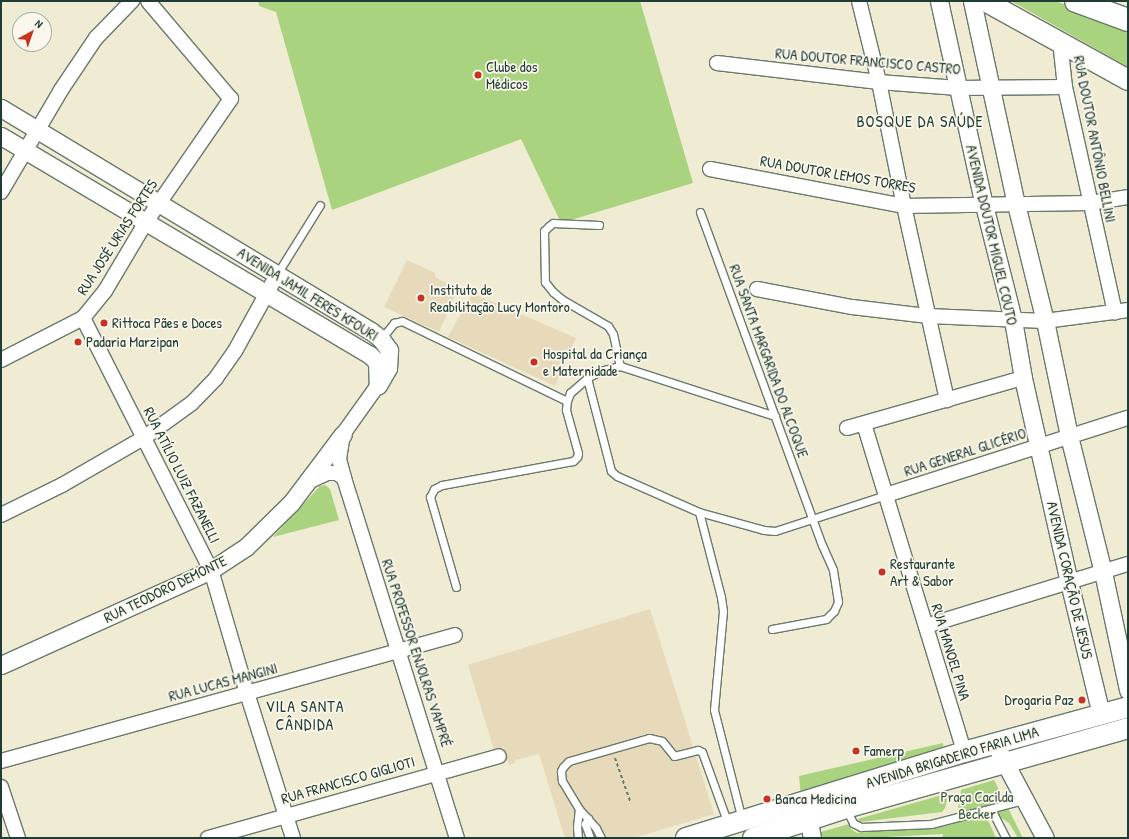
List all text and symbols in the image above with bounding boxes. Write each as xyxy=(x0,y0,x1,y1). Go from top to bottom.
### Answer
north arrow xyxy=(12,12,52,52)
text: N xyxy=(32,16,46,31)
street label: RUA DOUTOR FRANCISCO CASTRO xyxy=(775,44,961,78)
street label: RUA DOUTOR ANTÔNIO BELLINI xyxy=(1070,54,1120,224)
place label: Clube dos Médicos xyxy=(486,57,537,92)
marker: Clube dos Médicos xyxy=(473,70,483,80)
district label: BOSQUE DA SAÚDE xyxy=(856,111,984,131)
street label: AVENIDA DOUTOR MIGUEL COUTO xyxy=(962,143,1022,327)
street label: RUA DOUTOR LEMOS TORRES xyxy=(759,151,917,197)
street label: RUA JOSÉ URIAS FORTES xyxy=(73,176,161,298)
street label: AVENIDA JAMIL FERES KFOURI xyxy=(234,243,382,345)
street label: RUA SANTA MARGARIDA DO ALCOQUE xyxy=(726,262,812,460)
place label: Instituto de Reabilitação Lucy Montoro xyxy=(430,280,570,315)
marker: Instituto de Reabilitação Lucy Montoro xyxy=(415,292,427,304)
place label: Rittoca Pães e Doces xyxy=(112,314,222,332)
marker: Rittoca Pães e Doces xyxy=(99,318,109,328)
place label: Padaria Marzipan xyxy=(86,333,179,351)
marker: Padaria Marzipan xyxy=(73,337,83,347)
place label: Hospital da Criança e Maternidade xyxy=(543,344,647,379)
marker: Hospital da Criança e Maternidade xyxy=(528,356,540,368)
street label: RUA ATÍLIO LUIZ FAZANELLI xyxy=(140,404,224,546)
street label: RUA GENERAL GLICÉRIO xyxy=(902,424,1028,480)
street label: AVENIDA CORAÇÃO DE JESUS xyxy=(1043,499,1097,661)
street label: RUA TEODORO DEMONTE xyxy=(101,551,229,627)
place label: Restaurante Art & Sabor xyxy=(890,554,955,589)
street label: RUA PROFESSOR ENJOLRAS VAMPRÉ xyxy=(378,557,456,749)
marker: Restaurante Art & Sabor xyxy=(877,567,887,577)
street label: RUA MANOEL PINA xyxy=(928,602,974,702)
street label: RUA LUCAS MANGINI xyxy=(167,659,279,705)
place label: Drogaria Paz xyxy=(1005,691,1074,709)
marker: Drogaria Paz xyxy=(1077,695,1087,705)
district label: VILA SANTA CÂNDIDA xyxy=(265,696,345,734)
street label: AVENIDA BRIGADEIRO FARIA LIMA xyxy=(864,722,1040,792)
place label: Famerp xyxy=(864,742,904,760)
marker: Famerp xyxy=(851,746,861,756)
street label: RUA FRANCISCO GIGLIOTI xyxy=(279,752,417,808)
park label: Praça Cacilda Becker xyxy=(940,787,1014,822)
place label: Banca Medicina xyxy=(775,790,856,808)
marker: Banca Medicina xyxy=(762,794,772,804)

